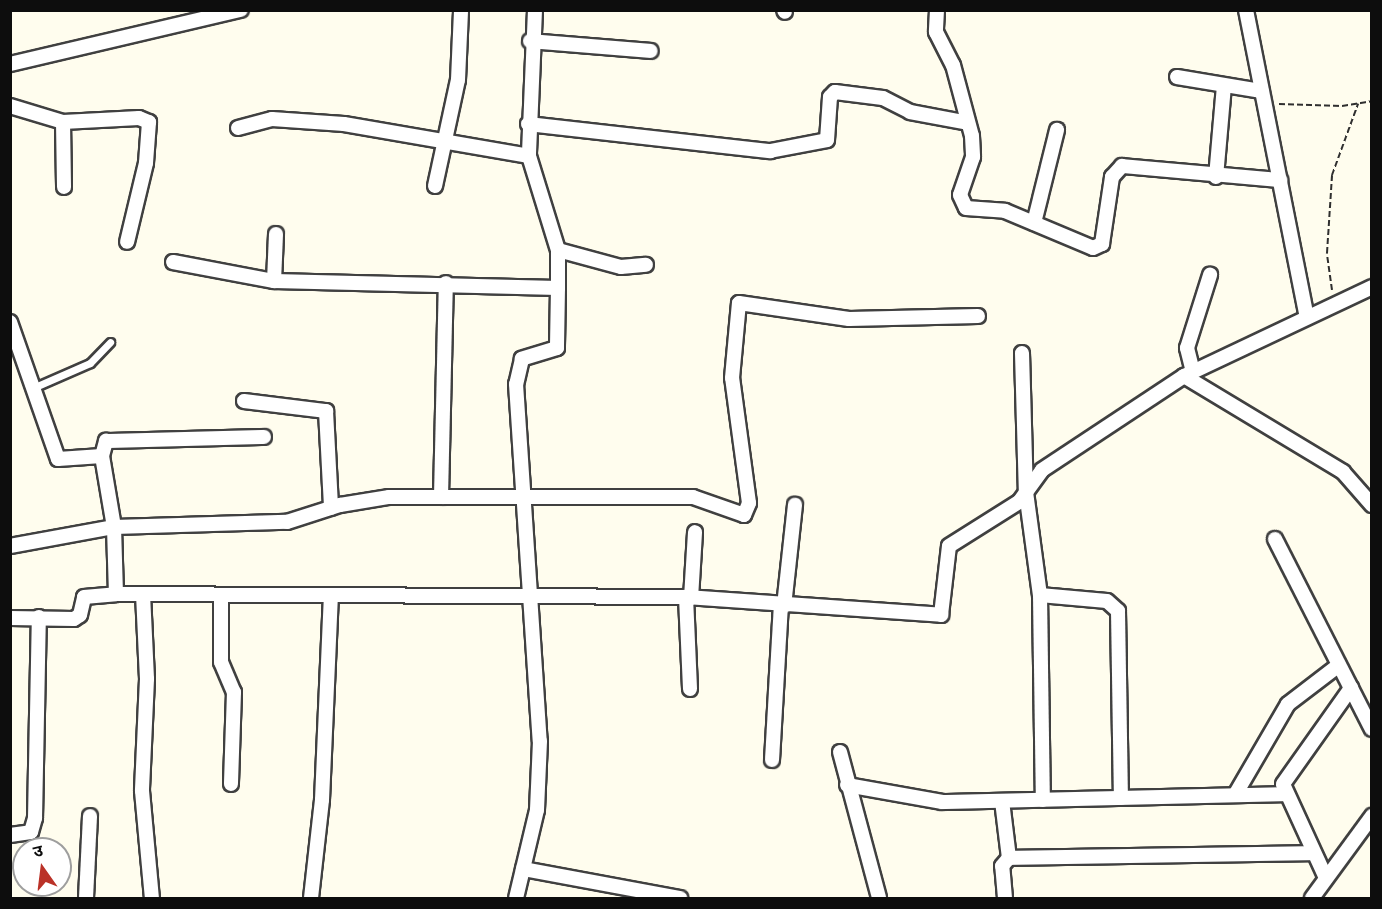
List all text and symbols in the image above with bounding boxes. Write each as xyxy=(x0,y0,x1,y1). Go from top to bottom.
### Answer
north arrow xyxy=(12,837,72,897)
text: उ xyxy=(31,841,45,861)

